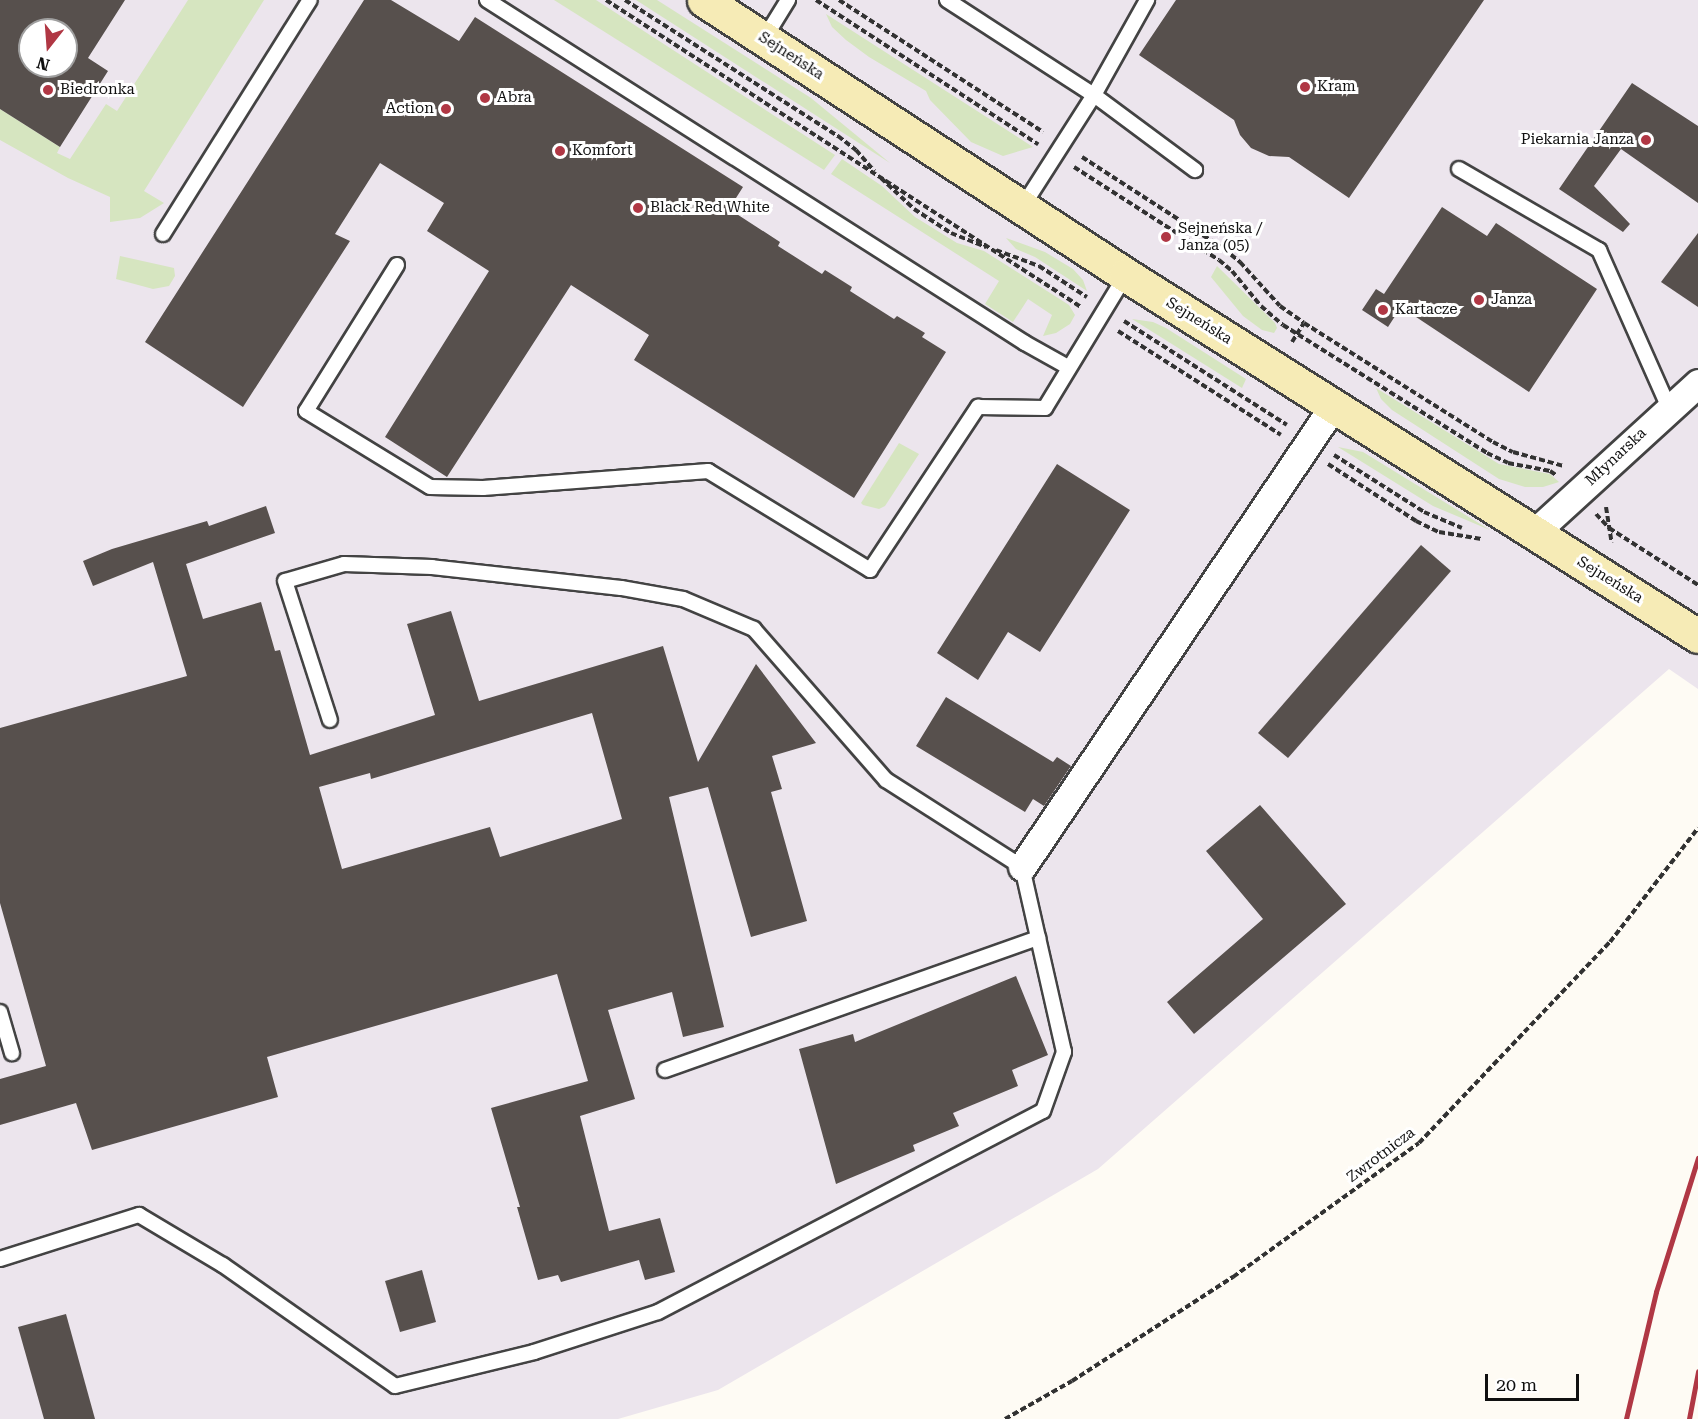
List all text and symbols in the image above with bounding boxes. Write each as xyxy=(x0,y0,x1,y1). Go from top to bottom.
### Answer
north arrow xyxy=(18,18,78,78)
street label: Sejneńska xyxy=(755,28,827,84)
text: N xyxy=(35,53,52,75)
place label: Kram xyxy=(1317,78,1356,96)
marker: Kram xyxy=(1298,80,1312,94)
place label: Biedronka xyxy=(60,81,135,99)
marker: Biedronka xyxy=(41,83,55,97)
place label: Abra xyxy=(497,89,532,107)
marker: Abra xyxy=(478,91,492,105)
place label: Action xyxy=(386,100,434,118)
marker: Action xyxy=(439,102,453,116)
place label: Piekarnia Janza xyxy=(1521,131,1634,149)
marker: Piekarnia Janza xyxy=(1639,133,1653,147)
place label: Komfort xyxy=(572,142,632,160)
marker: Komfort xyxy=(553,144,567,158)
place label: Black Red White xyxy=(650,199,770,217)
marker: Black Red White xyxy=(631,201,645,215)
place label: Sejneńska / Janza (05) xyxy=(1178,219,1262,254)
marker: Sejneńska / Janza (05) xyxy=(1159,230,1173,244)
place label: Janza xyxy=(1491,291,1532,309)
marker: Janza xyxy=(1472,293,1486,307)
street label: Sejneńska xyxy=(1163,294,1235,348)
place label: Kartacze xyxy=(1395,301,1457,319)
marker: Kartacze xyxy=(1376,303,1390,317)
street label: Młynarska xyxy=(1582,424,1650,490)
street label: Sejneńska xyxy=(1574,553,1646,607)
street label: Zwrotnicza xyxy=(1343,1124,1419,1186)
scale bar xyxy=(1488,1362,1582,1400)
text: 20 m xyxy=(1496,1374,1537,1395)

